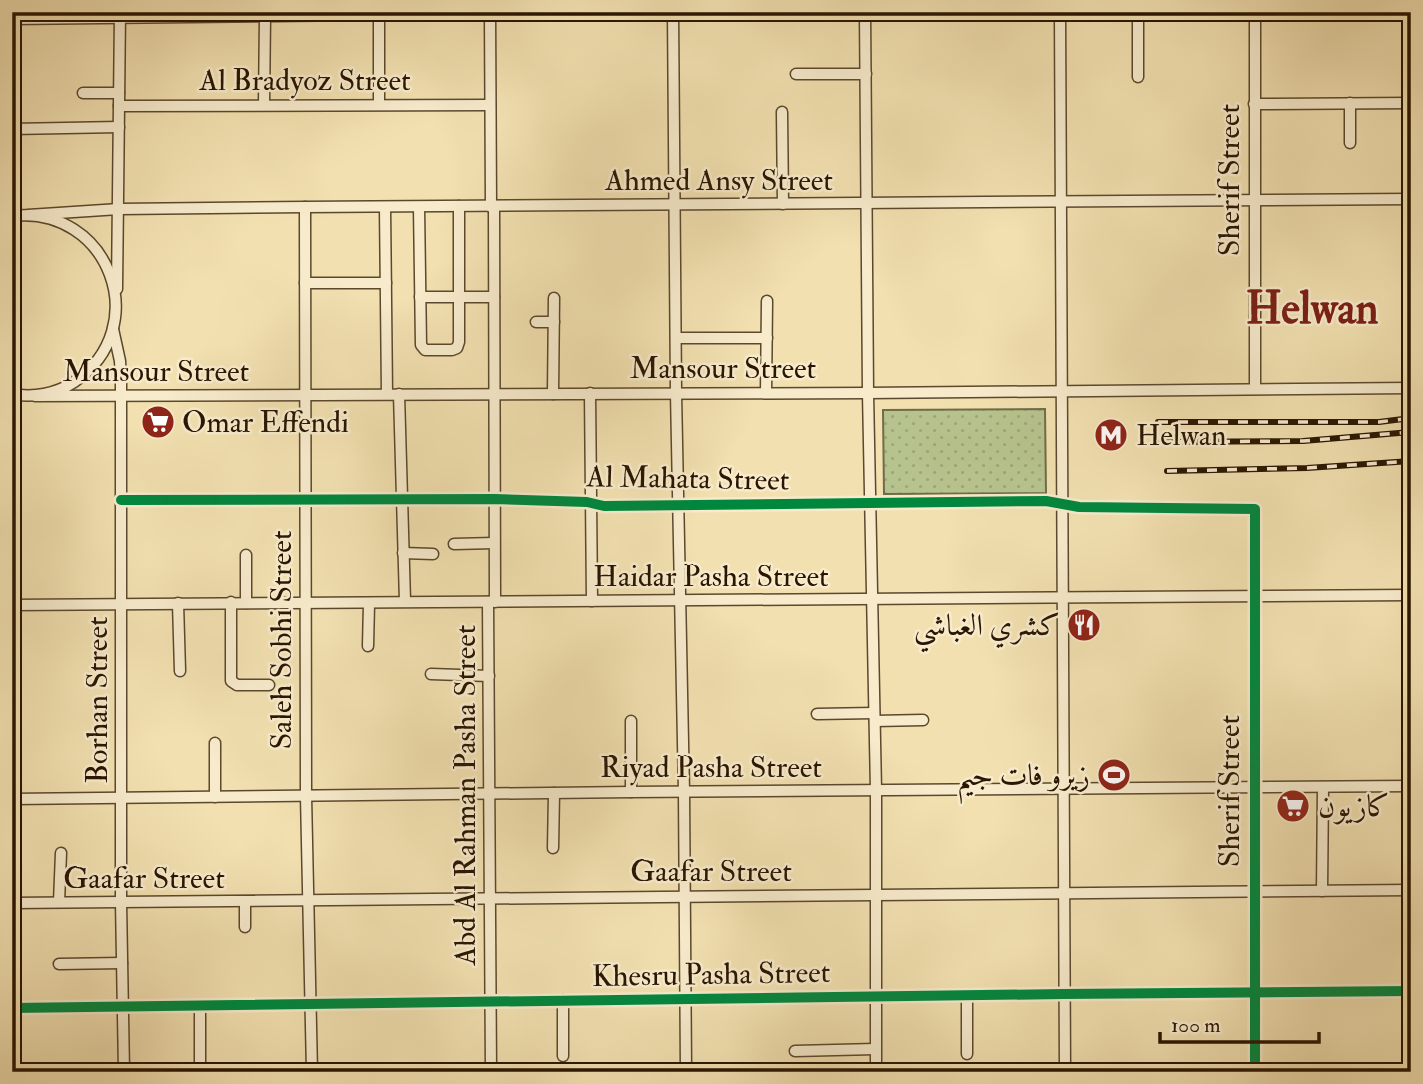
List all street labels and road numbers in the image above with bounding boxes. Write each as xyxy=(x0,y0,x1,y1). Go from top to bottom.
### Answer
street label: Al Bradyoz Street xyxy=(198,62,411,99)
street label: Sherif Street xyxy=(1211,104,1248,256)
street label: Ahmed Ansy Street xyxy=(604,162,833,199)
street label: Mansour Street xyxy=(630,350,817,387)
street label: Mansour Street xyxy=(63,353,250,390)
street label: Al Mahata Street xyxy=(585,458,790,499)
street label: Saleh Sobhi Street xyxy=(263,530,300,750)
street label: Haidar Pasha Street xyxy=(593,558,829,595)
street label: Borhan Street xyxy=(79,616,116,784)
street label: Abd Al Rahman Pasha Street xyxy=(447,624,484,966)
street label: Sherif Street xyxy=(1211,715,1248,867)
street label: Riyad Pasha Street xyxy=(600,749,822,786)
street label: Gaafar Street xyxy=(630,853,792,890)
street label: Gaafar Street xyxy=(63,860,225,897)
street label: Khesru Pasha Street xyxy=(591,954,831,995)

